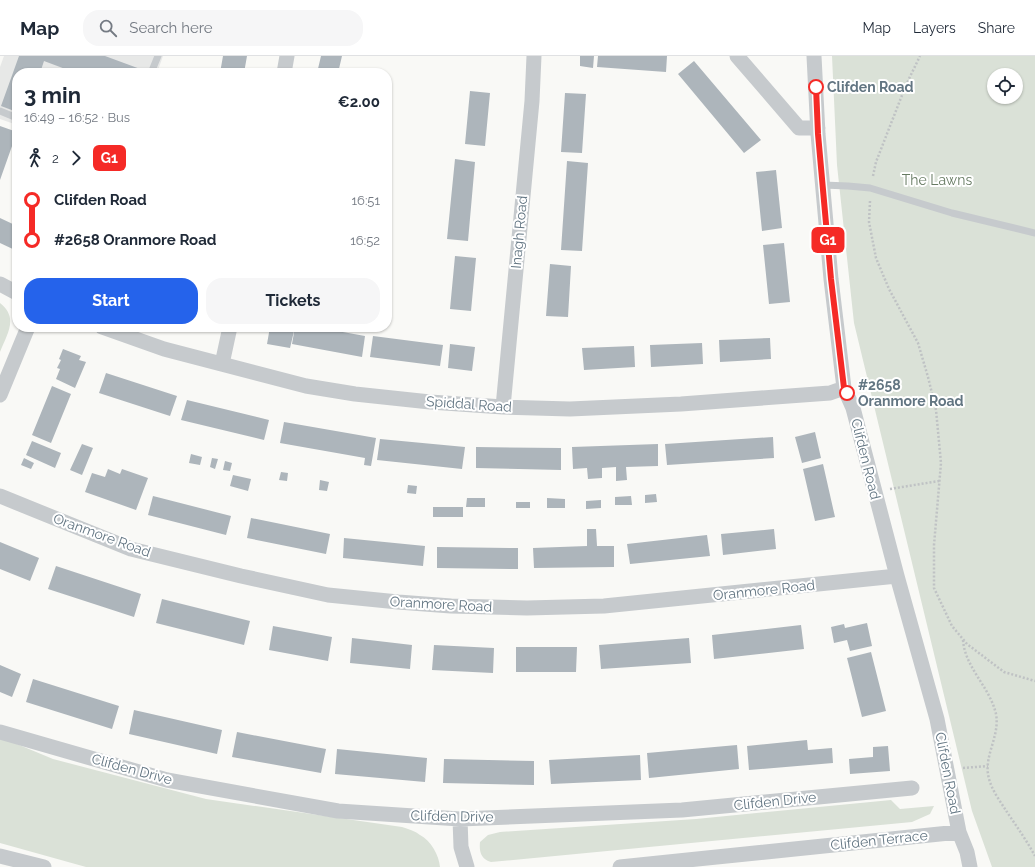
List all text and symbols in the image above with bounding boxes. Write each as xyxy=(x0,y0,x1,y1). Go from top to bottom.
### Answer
search box xyxy=(83,10,363,46)
text: Map xyxy=(20,17,59,39)
icon: search xyxy=(97,17,119,39)
text: Search here xyxy=(129,19,213,37)
text: Map xyxy=(863,20,891,36)
text: Layers xyxy=(913,20,956,36)
text: Share xyxy=(978,20,1015,36)
map controls xyxy=(987,68,1023,104)
button: locate xyxy=(987,68,1023,104)
marker: Clifden Road xyxy=(808,79,824,95)
place label: Clifden Road xyxy=(827,79,914,95)
text: 3 min xyxy=(24,82,81,108)
text: €2.00 xyxy=(338,93,380,111)
text: 16:49 – 16:52 · Bus xyxy=(24,110,130,125)
icon: walk xyxy=(24,147,46,169)
icon: forward xyxy=(65,147,87,169)
text: G1 xyxy=(101,150,118,166)
text: 2 xyxy=(52,151,59,166)
park label: The Lawns xyxy=(902,172,972,188)
text: Clifden Road xyxy=(54,191,147,209)
text: 16:51 xyxy=(352,193,380,208)
street label: Inagh Road xyxy=(508,195,530,269)
line badge: G1 xyxy=(810,227,846,253)
text: #2658 Oranmore Road xyxy=(54,231,216,249)
text: G1 xyxy=(819,232,837,248)
text: 16:52 xyxy=(350,233,380,248)
button: Start xyxy=(24,278,198,324)
button: Tickets xyxy=(206,278,380,324)
place label: #2658 Oranmore Road xyxy=(858,377,964,409)
marker: #2658 Oranmore Road xyxy=(839,385,855,401)
street label: Spiddal Road xyxy=(426,393,512,415)
street label: Clifden Road xyxy=(848,417,884,501)
street label: Oranmore Road xyxy=(51,510,153,560)
street label: Oranmore Road xyxy=(712,577,816,603)
street label: Oranmore Road xyxy=(389,593,493,615)
street label: Clifden Road xyxy=(932,731,964,815)
street label: Clifden Drive xyxy=(90,751,174,787)
street label: Clifden Drive xyxy=(733,789,817,813)
street label: Clifden Drive xyxy=(410,807,494,825)
street label: Clifden Terrace xyxy=(830,827,928,853)

